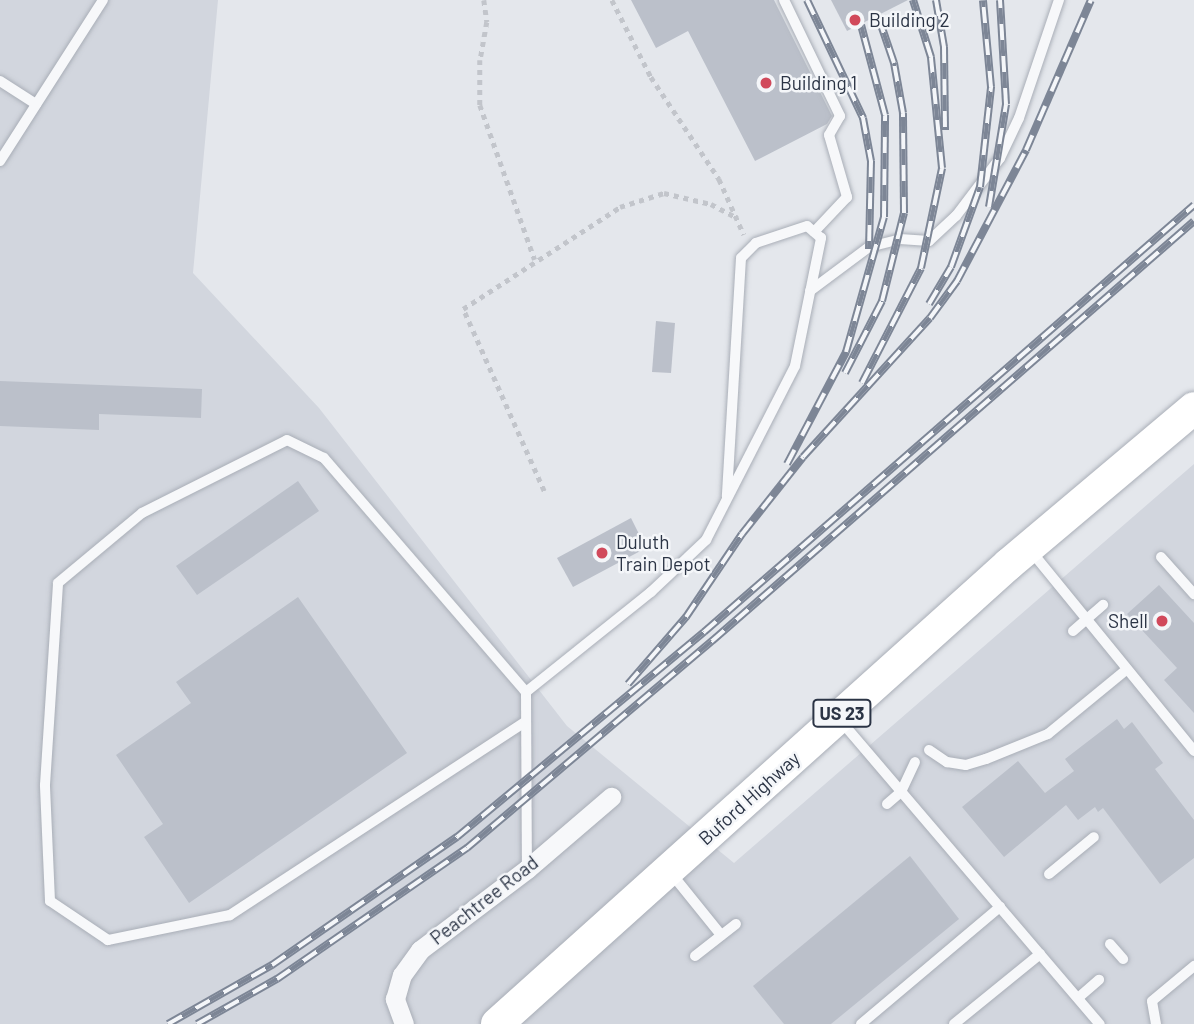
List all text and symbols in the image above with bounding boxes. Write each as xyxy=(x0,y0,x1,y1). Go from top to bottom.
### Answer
place label: Building 2 xyxy=(869,9,950,31)
marker: Building 2 xyxy=(847,12,863,28)
place label: Building 1 xyxy=(780,72,857,94)
marker: Building 1 xyxy=(758,75,774,91)
place label: Duluth Train Depot xyxy=(616,531,711,575)
marker: Duluth Train Depot xyxy=(594,545,610,561)
place label: Shell xyxy=(1108,610,1148,632)
marker: Shell xyxy=(1154,613,1170,629)
road number: US 23 xyxy=(812,698,872,728)
street label: Buford Highway xyxy=(694,747,804,849)
street label: Peachtree Road xyxy=(426,851,542,949)

